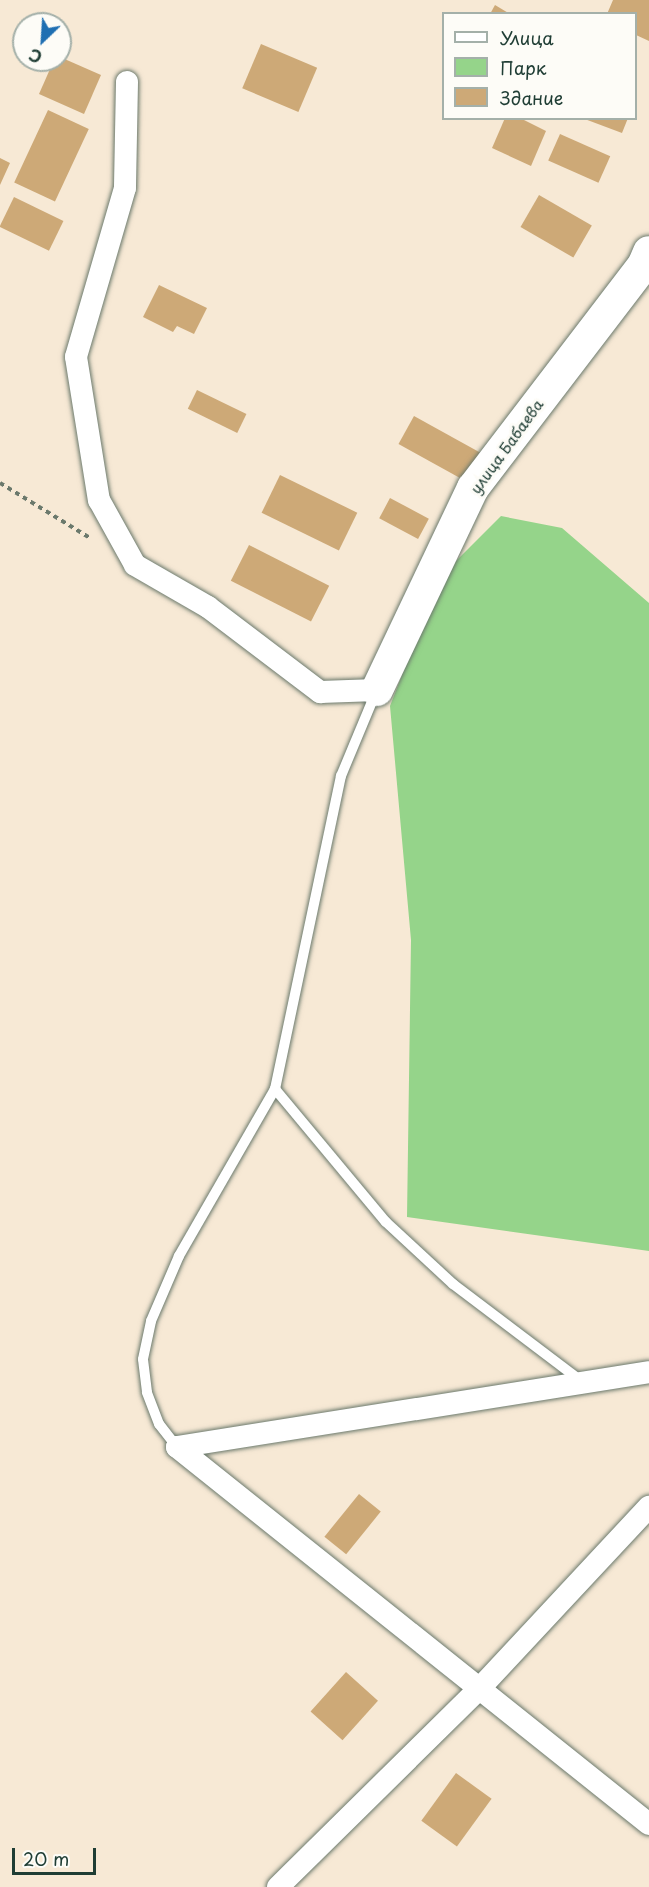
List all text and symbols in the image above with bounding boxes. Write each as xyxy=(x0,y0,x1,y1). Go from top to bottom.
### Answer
north arrow xyxy=(12,12,72,72)
legend xyxy=(442,12,637,120)
text: Улица xyxy=(500,24,554,51)
text: С xyxy=(25,43,46,70)
text: Парк xyxy=(500,54,546,81)
text: Здание xyxy=(500,84,563,111)
street label: улица Бабаева xyxy=(466,395,546,497)
scale bar xyxy=(15,1836,99,1874)
text: 20 m xyxy=(23,1845,69,1872)

